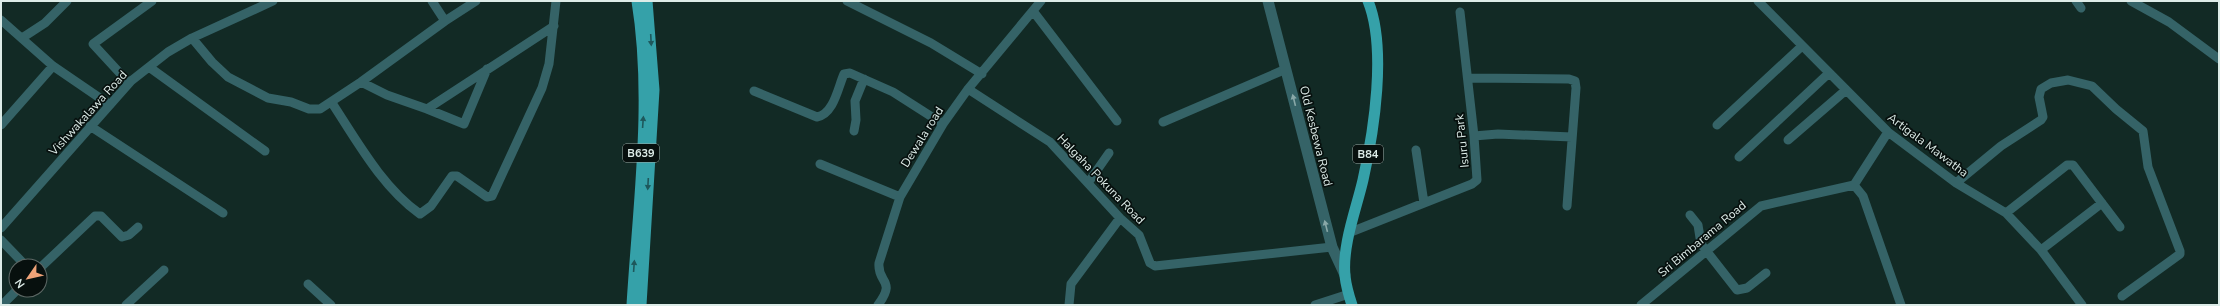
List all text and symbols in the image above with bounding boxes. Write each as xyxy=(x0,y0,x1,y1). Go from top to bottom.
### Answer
one-way arrow xyxy=(648,34,655,46)
street label: Vishwakalawa Road xyxy=(45,67,131,160)
street label: Old Kesbewa Road xyxy=(1296,84,1336,188)
one-way arrow xyxy=(1291,94,1297,106)
street label: Dewala road xyxy=(897,104,947,170)
street label: Artigala Mawatha xyxy=(1884,109,1972,181)
street label: Isuru Park xyxy=(1451,112,1473,169)
one-way arrow xyxy=(640,115,646,128)
street label: Halgaha Pokuna Road xyxy=(1054,130,1148,228)
road number: B639 xyxy=(623,144,659,162)
road number: B84 xyxy=(1353,145,1383,163)
one-way arrow xyxy=(645,178,652,190)
street label: Sri Bimbarama Road xyxy=(1655,197,1749,281)
one-way arrow xyxy=(1323,220,1329,232)
north arrow xyxy=(8,258,48,298)
one-way arrow xyxy=(631,260,638,272)
text: N xyxy=(12,276,29,291)

